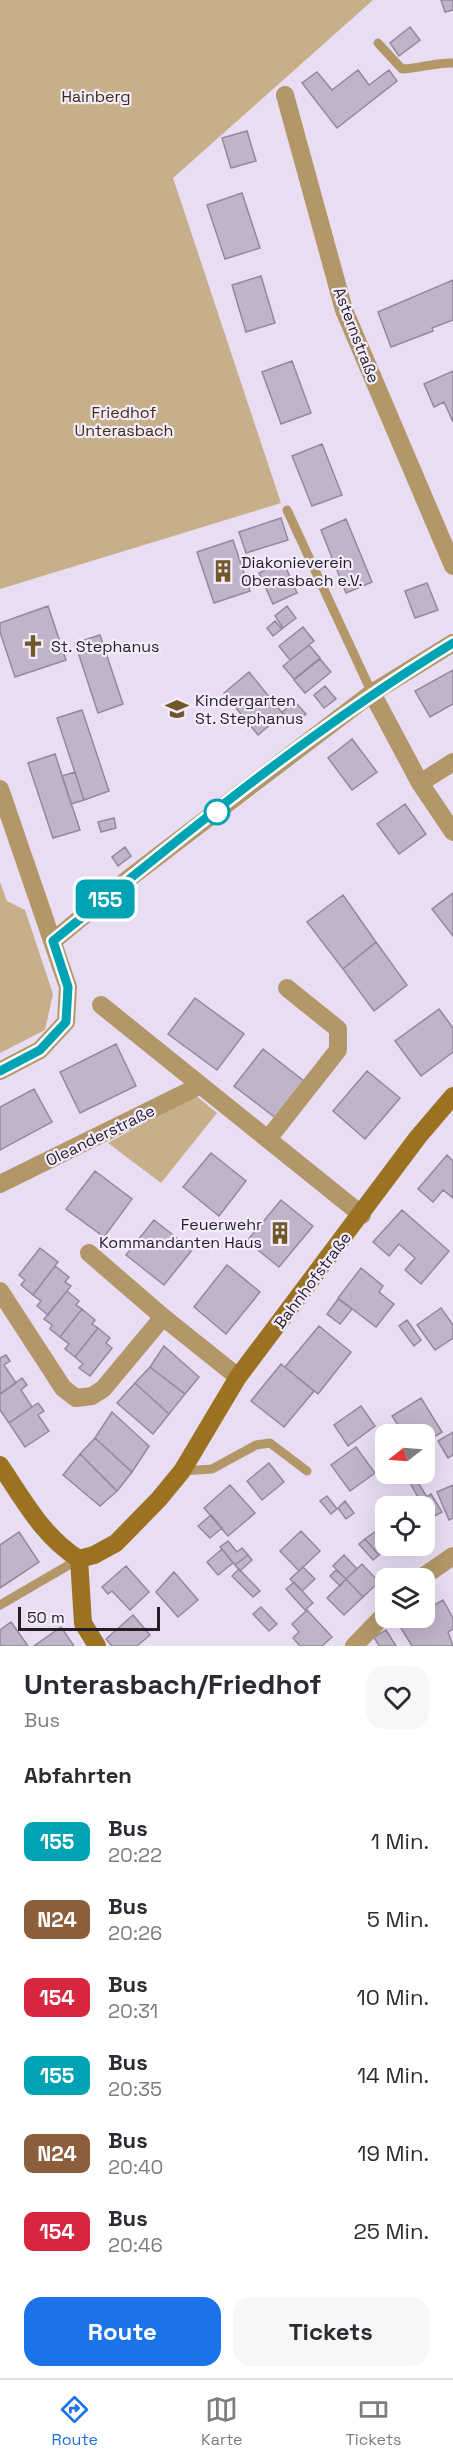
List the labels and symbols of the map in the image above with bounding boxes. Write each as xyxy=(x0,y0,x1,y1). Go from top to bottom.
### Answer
park label: Hainberg xyxy=(61,86,131,107)
street label: Asternstraße xyxy=(329,284,384,386)
park label: Friedhof Unterasbach xyxy=(75,402,173,441)
place label: Diakonieverein Oberasbach e.V. xyxy=(241,552,362,591)
building icon: Diakonieverein Oberasbach e.V. xyxy=(210,558,236,584)
church icon: St. Stephanus xyxy=(20,633,46,659)
place label: St. Stephanus xyxy=(51,636,159,657)
place label: Kindergarten St. Stephanus xyxy=(195,690,303,729)
school or university icon: Kindergarten St. Stephanus xyxy=(164,696,190,722)
unlabelled marker xyxy=(204,799,230,825)
line badge: 155 xyxy=(70,880,140,918)
street label: Oleanderstraße xyxy=(42,1100,158,1171)
place label: Feuerwehr Kommandanten Haus xyxy=(99,1214,262,1253)
building icon: Feuerwehr Kommandanten Haus xyxy=(267,1220,293,1246)
street label: Bahnhofstraße xyxy=(269,1228,356,1333)
north arrow xyxy=(375,1424,435,1484)
scale bar xyxy=(18,1604,160,1632)

